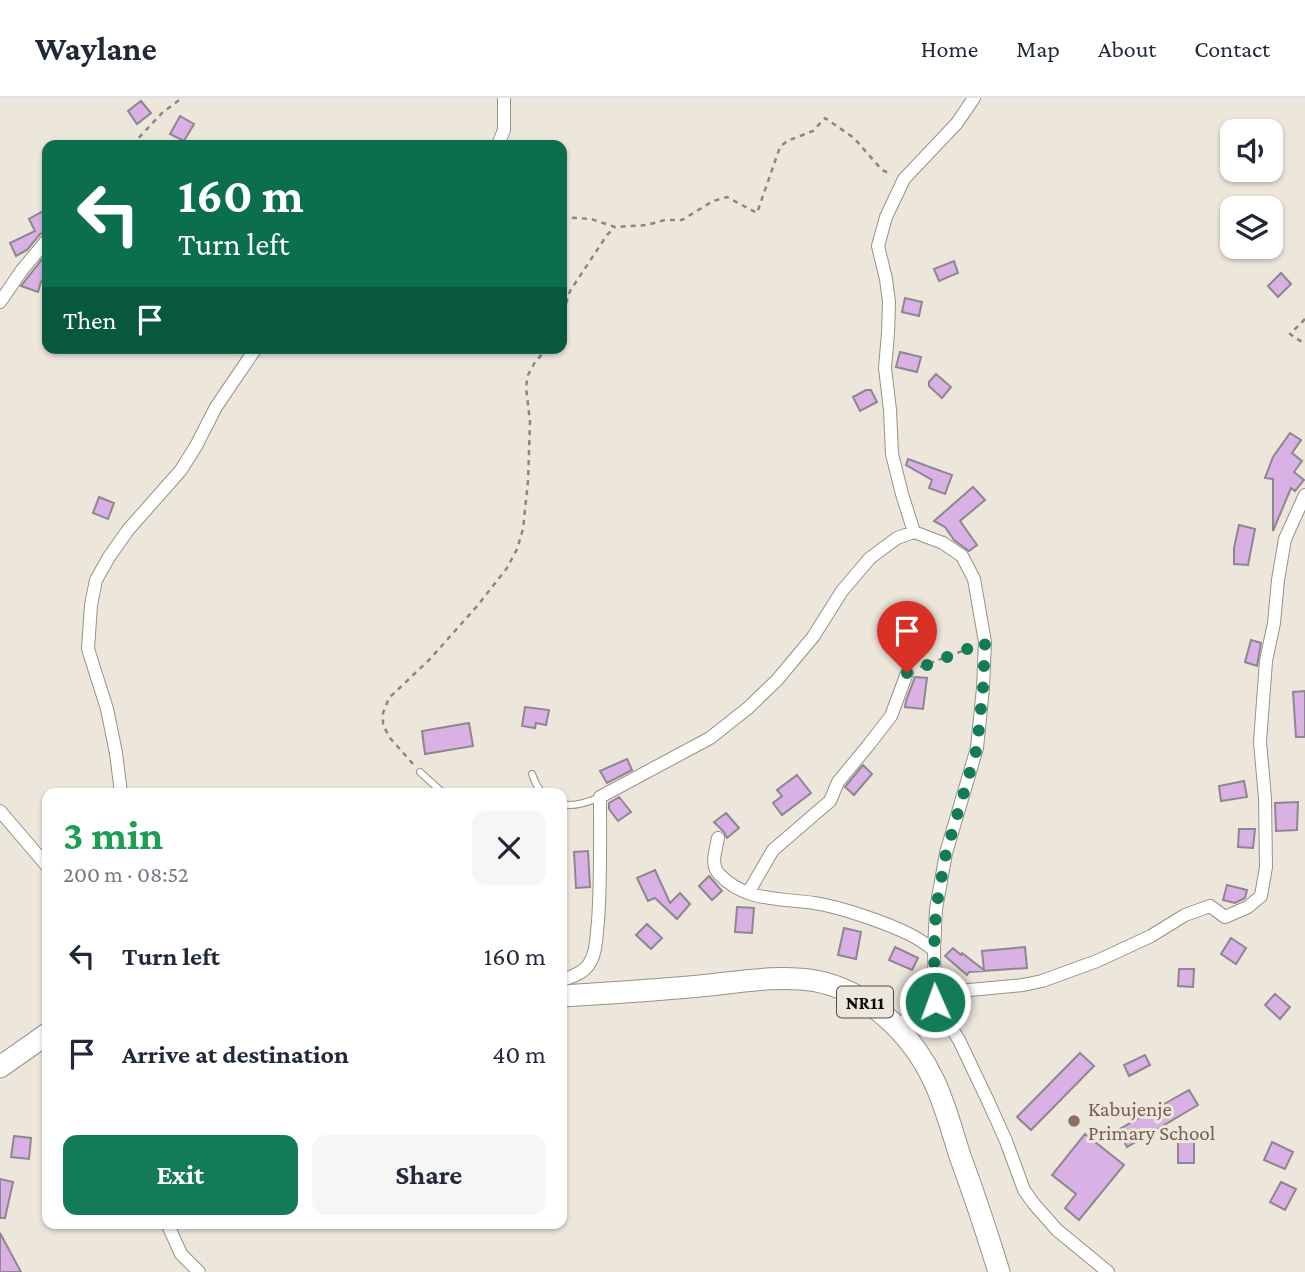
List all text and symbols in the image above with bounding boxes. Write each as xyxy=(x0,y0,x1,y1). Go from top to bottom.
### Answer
text: Waylane xyxy=(35,30,157,67)
text: Home xyxy=(921,35,978,62)
text: Map xyxy=(1016,35,1060,62)
text: About xyxy=(1098,35,1156,62)
text: Contact xyxy=(1194,35,1270,62)
map controls xyxy=(1220,119,1283,259)
button: sound xyxy=(1220,119,1283,182)
icon: left xyxy=(63,168,154,259)
text: 160 m xyxy=(178,168,304,223)
button: layers xyxy=(1220,196,1283,259)
text: Turn left xyxy=(178,226,289,262)
icon: arrive xyxy=(131,301,169,339)
text: Then xyxy=(63,306,117,335)
pin xyxy=(877,601,937,673)
icon: arrive xyxy=(888,612,926,650)
text: 3 min xyxy=(63,811,163,858)
button: close xyxy=(472,811,546,885)
text: 200 m · 08:52 xyxy=(63,861,189,887)
icon: left xyxy=(63,937,101,975)
text: Turn left xyxy=(122,942,220,971)
text: 160 m xyxy=(484,942,546,971)
position arrow xyxy=(898,965,972,1039)
road number: NR11 xyxy=(837,986,893,1018)
icon: arrive xyxy=(63,1035,101,1073)
text: Arrive at destination xyxy=(122,1040,349,1069)
text: 40 m xyxy=(492,1040,546,1069)
place label: Kabujenje Primary School xyxy=(1088,1097,1215,1145)
marker: Kabujenje Primary School xyxy=(1066,1113,1082,1129)
button: Exit xyxy=(63,1135,298,1215)
button: Share xyxy=(312,1135,546,1215)

